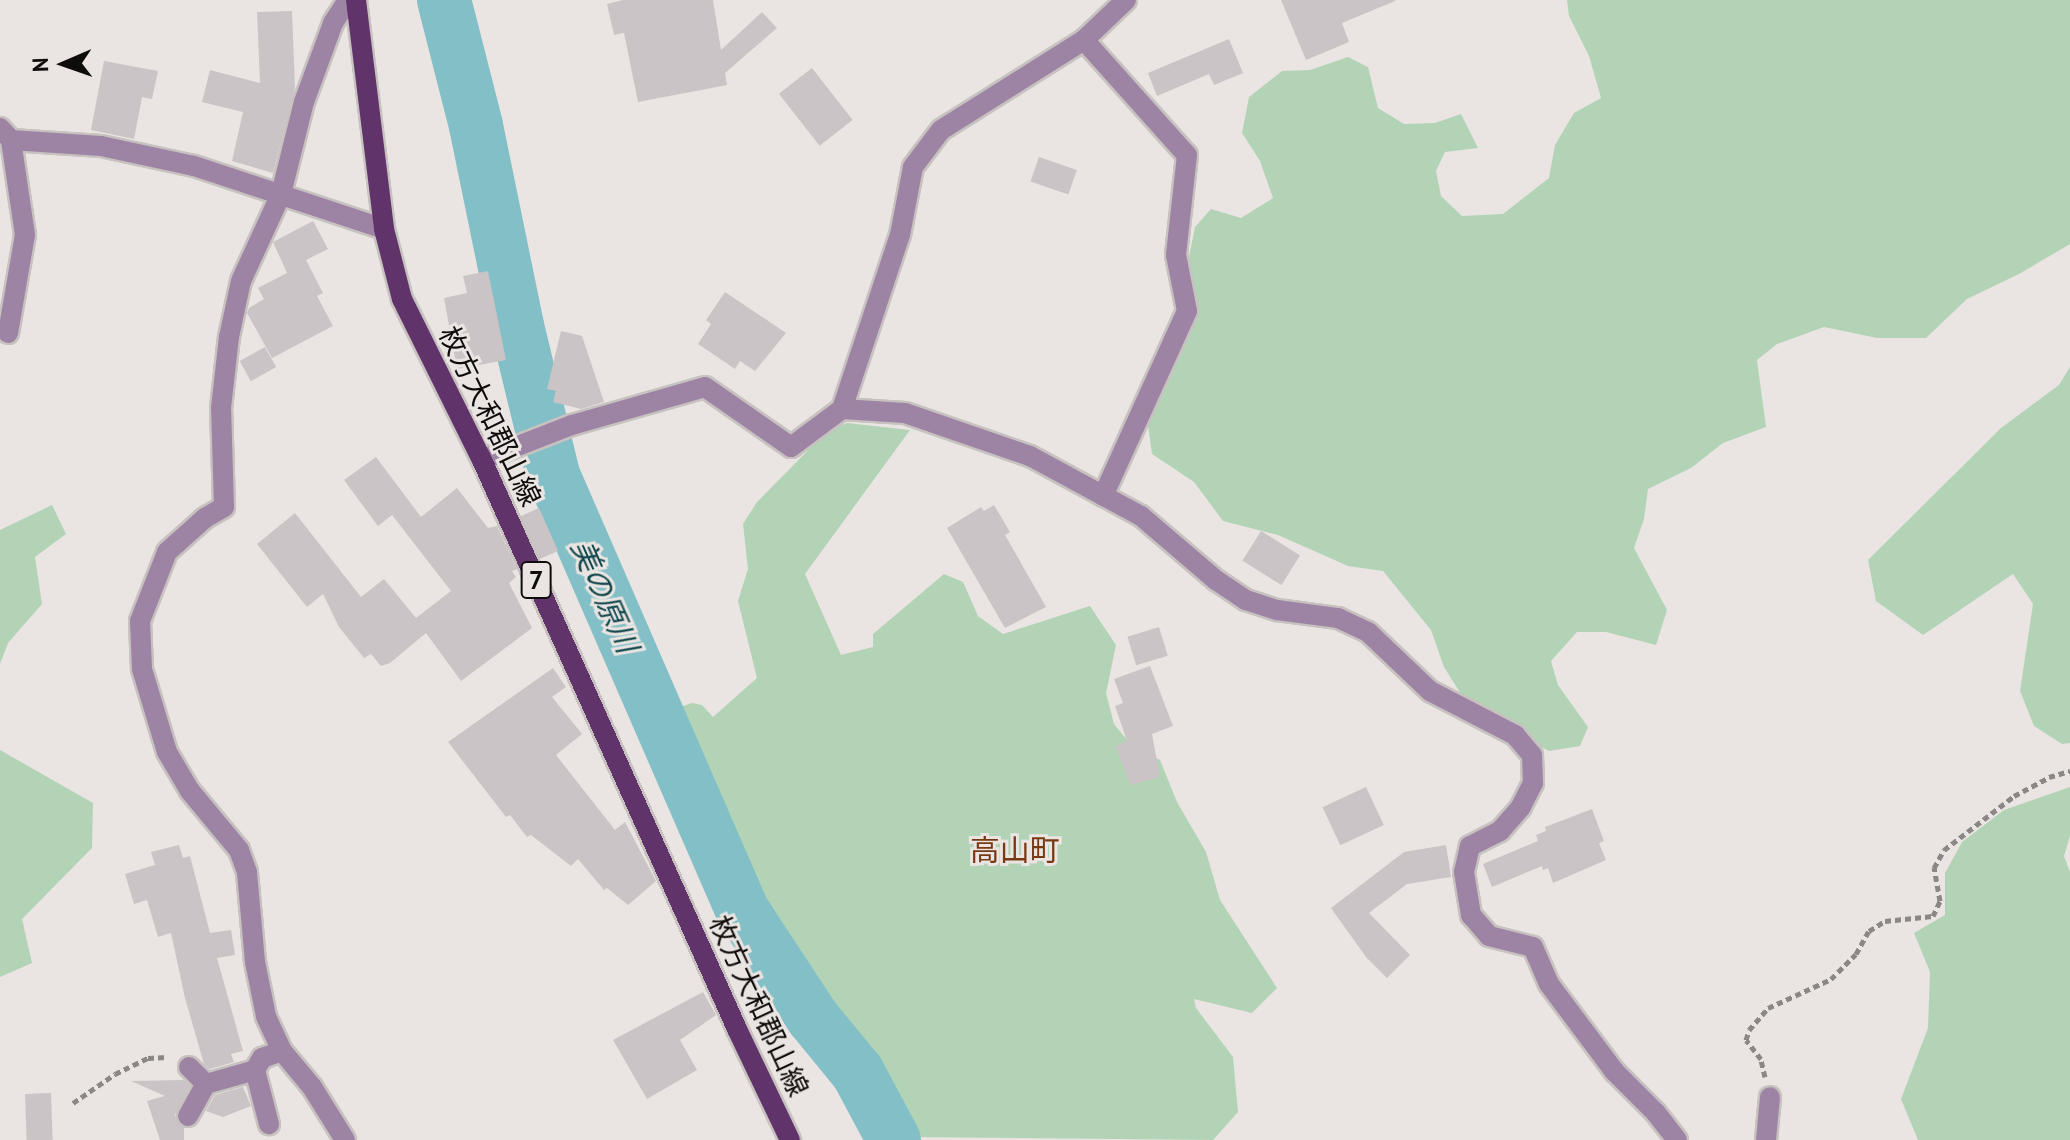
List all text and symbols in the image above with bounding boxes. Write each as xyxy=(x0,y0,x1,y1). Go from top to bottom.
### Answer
north arrow xyxy=(24,24,104,104)
text: N xyxy=(26,57,54,73)
street label: 枚方大和郡山線 xyxy=(432,321,548,511)
water label: 美の原川 xyxy=(564,534,646,658)
road number: 7 xyxy=(520,558,552,602)
district label: 高山町 xyxy=(970,832,1060,868)
street label: 枚方大和郡山線 xyxy=(702,910,816,1102)

